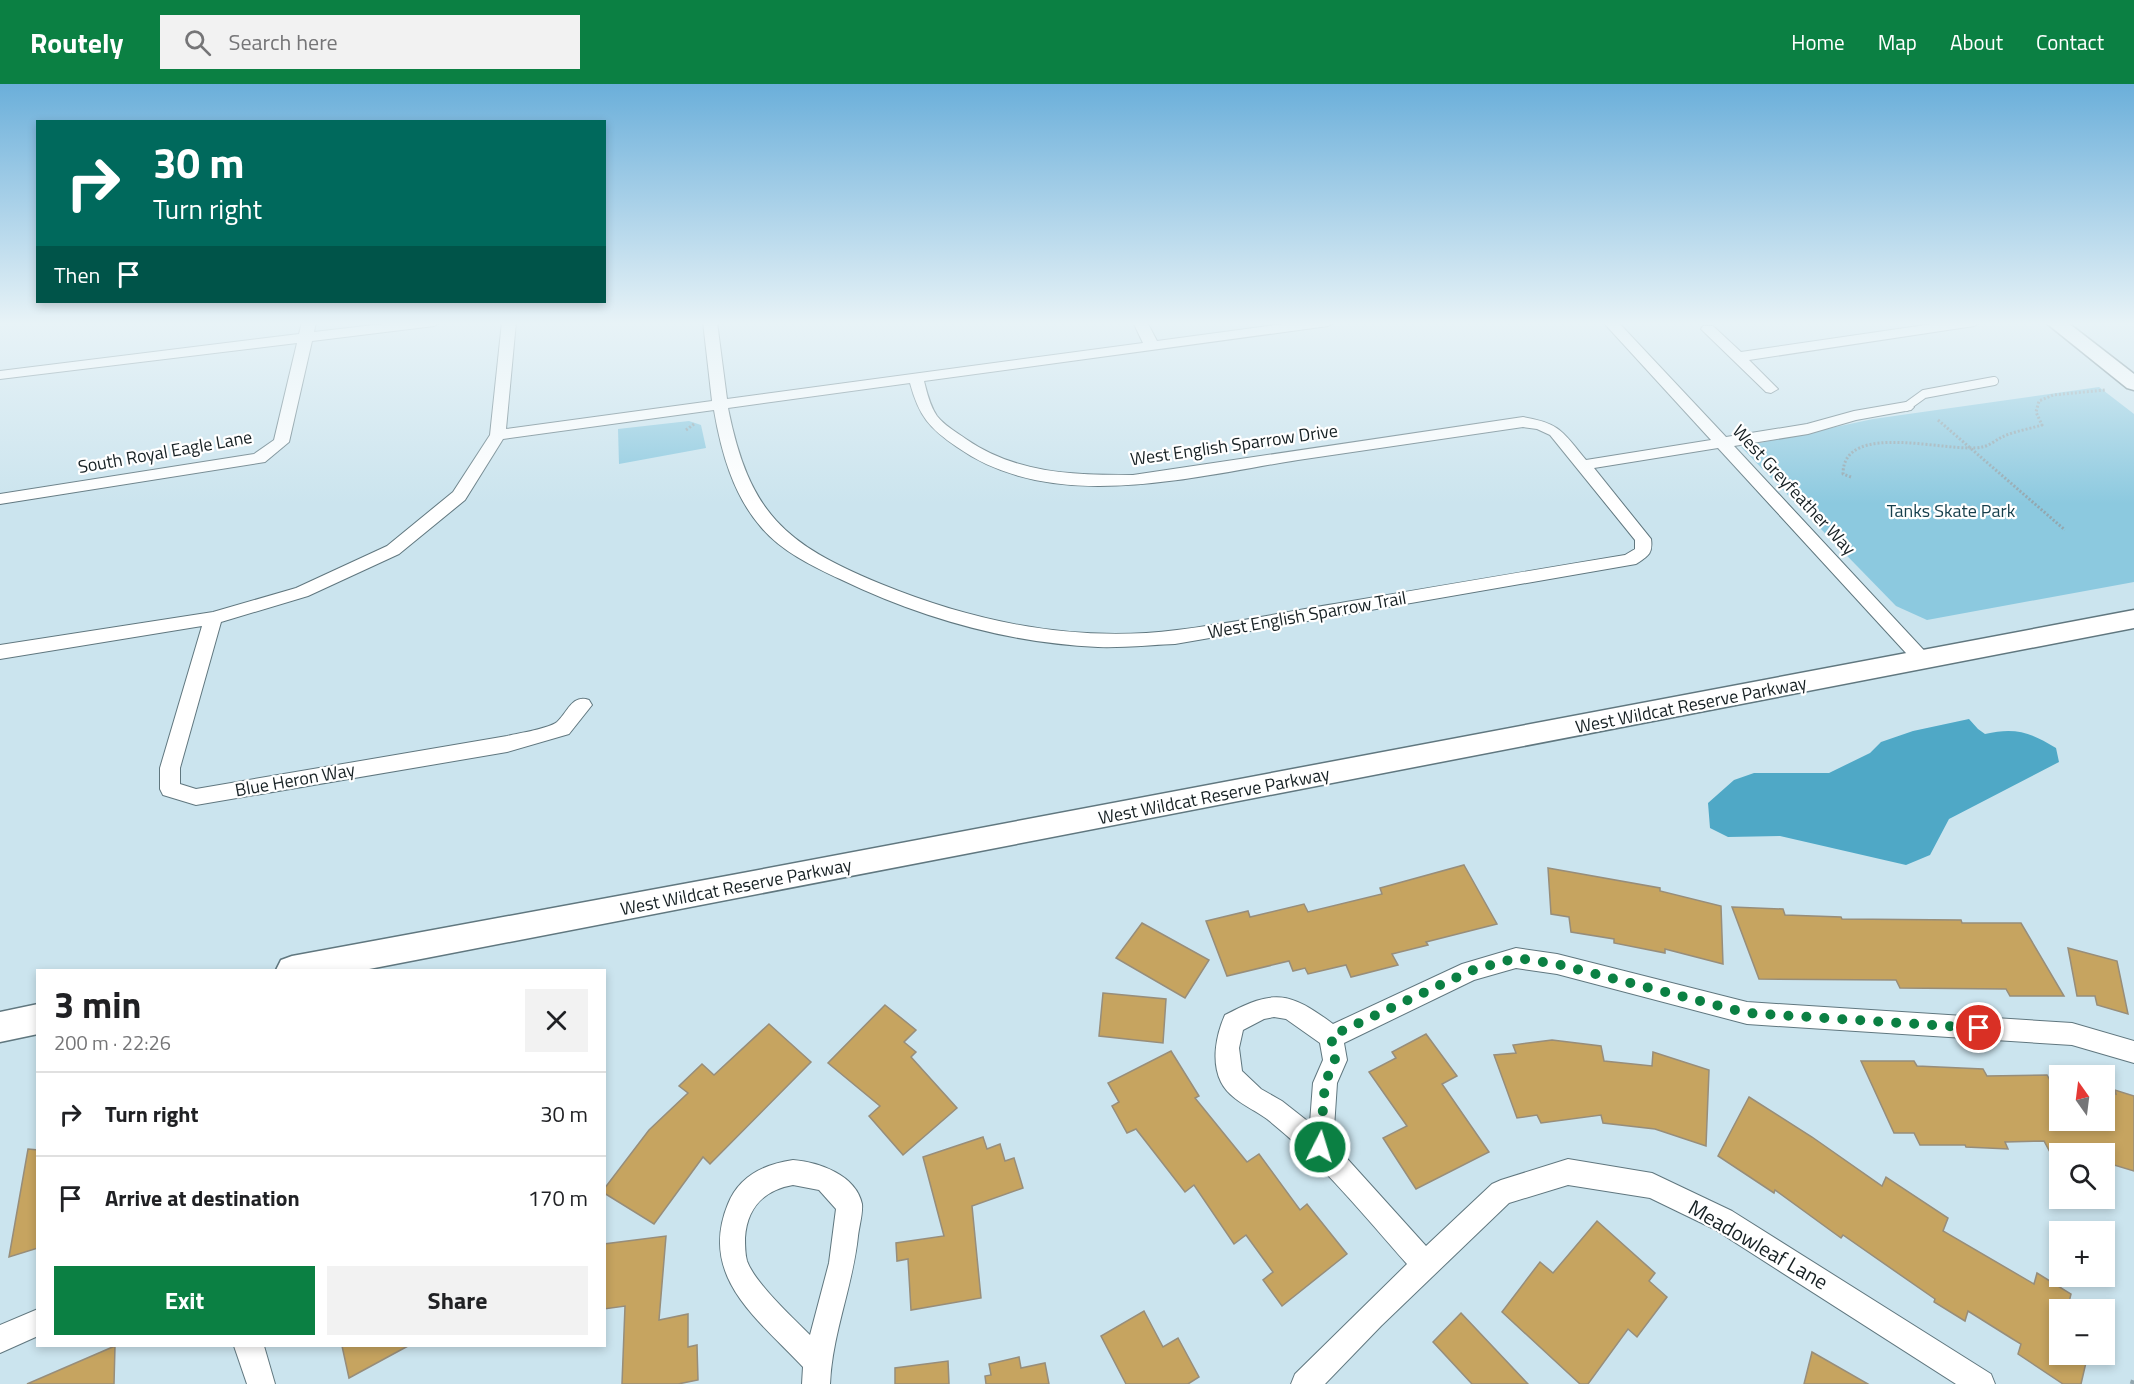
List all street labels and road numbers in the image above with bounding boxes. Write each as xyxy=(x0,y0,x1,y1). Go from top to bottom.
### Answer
street label: West English Sparrow Drive xyxy=(1128,417,1339,472)
street label: West Greyfeather Way xyxy=(1726,418,1863,561)
street label: South Royal Eagle Lane xyxy=(76,423,254,480)
street label: West English Sparrow Trail xyxy=(1206,584,1408,645)
street label: West Wildcat Reserve Parkway xyxy=(1573,669,1809,740)
street label: Blue Heron Way xyxy=(233,756,357,803)
street label: West Wildcat Reserve Parkway xyxy=(1096,760,1332,831)
street label: West Wildcat Reserve Parkway xyxy=(618,851,854,922)
street label: Meadowleaf Lane xyxy=(1683,1191,1834,1297)

